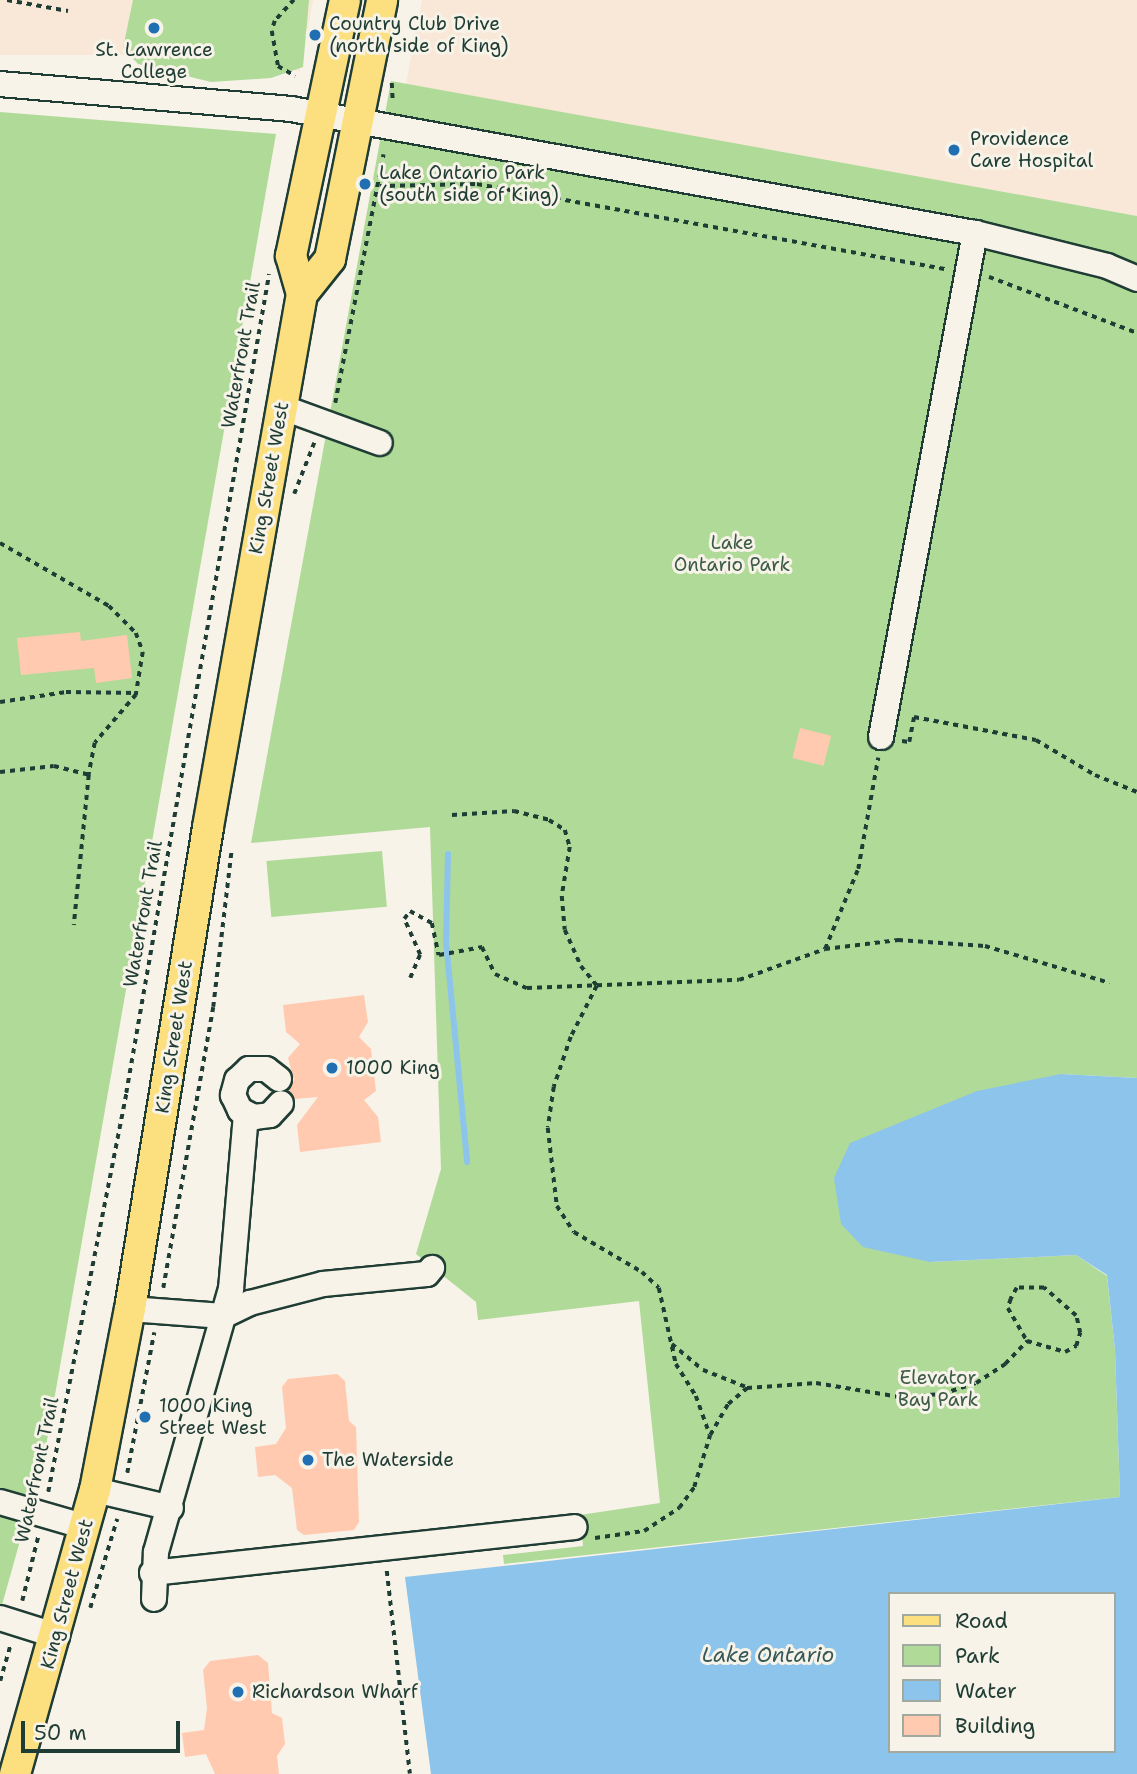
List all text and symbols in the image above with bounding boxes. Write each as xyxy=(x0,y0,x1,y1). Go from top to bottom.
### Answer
place label: Country Club Drive (north side of King) xyxy=(329,13,509,57)
marker: St. Lawrence College xyxy=(146,20,162,36)
marker: Country Club Drive (north side of King) xyxy=(307,27,323,43)
place label: St. Lawrence College xyxy=(95,39,213,83)
place label: Providence Care Hospital xyxy=(970,128,1093,172)
marker: Providence Care Hospital xyxy=(944,140,964,160)
place label: Lake Ontario Park (south side of King) xyxy=(379,162,559,206)
marker: Lake Ontario Park (south side of King) xyxy=(357,176,373,192)
street label: Waterfront Trail xyxy=(217,280,265,430)
street label: King Street West xyxy=(244,400,294,556)
park label: Lake Ontario Park xyxy=(674,532,790,576)
street label: Waterfront Trail xyxy=(119,839,167,989)
street label: King Street West xyxy=(151,959,197,1115)
place label: 1000 King xyxy=(346,1057,440,1079)
marker: 1000 King xyxy=(324,1060,340,1076)
park label: Elevator Bay Park xyxy=(898,1367,978,1411)
street label: Waterfront Trail xyxy=(10,1395,64,1545)
place label: 1000 King Street West xyxy=(159,1395,267,1439)
marker: 1000 King Street West xyxy=(137,1409,153,1425)
place label: The Waterside xyxy=(322,1449,454,1471)
marker: The Waterside xyxy=(300,1452,316,1468)
street label: King Street West xyxy=(36,1516,98,1672)
legend xyxy=(888,1592,1116,1753)
text: Road xyxy=(955,1607,1008,1635)
water label: Lake Ontario xyxy=(702,1642,834,1668)
text: Park xyxy=(955,1642,1000,1670)
text: Water xyxy=(955,1677,1017,1705)
place label: Richardson Wharf xyxy=(252,1681,418,1703)
marker: Richardson Wharf xyxy=(230,1684,246,1700)
scale bar xyxy=(24,1708,184,1752)
text: Building xyxy=(955,1712,1035,1740)
text: 50 m xyxy=(34,1719,87,1747)

